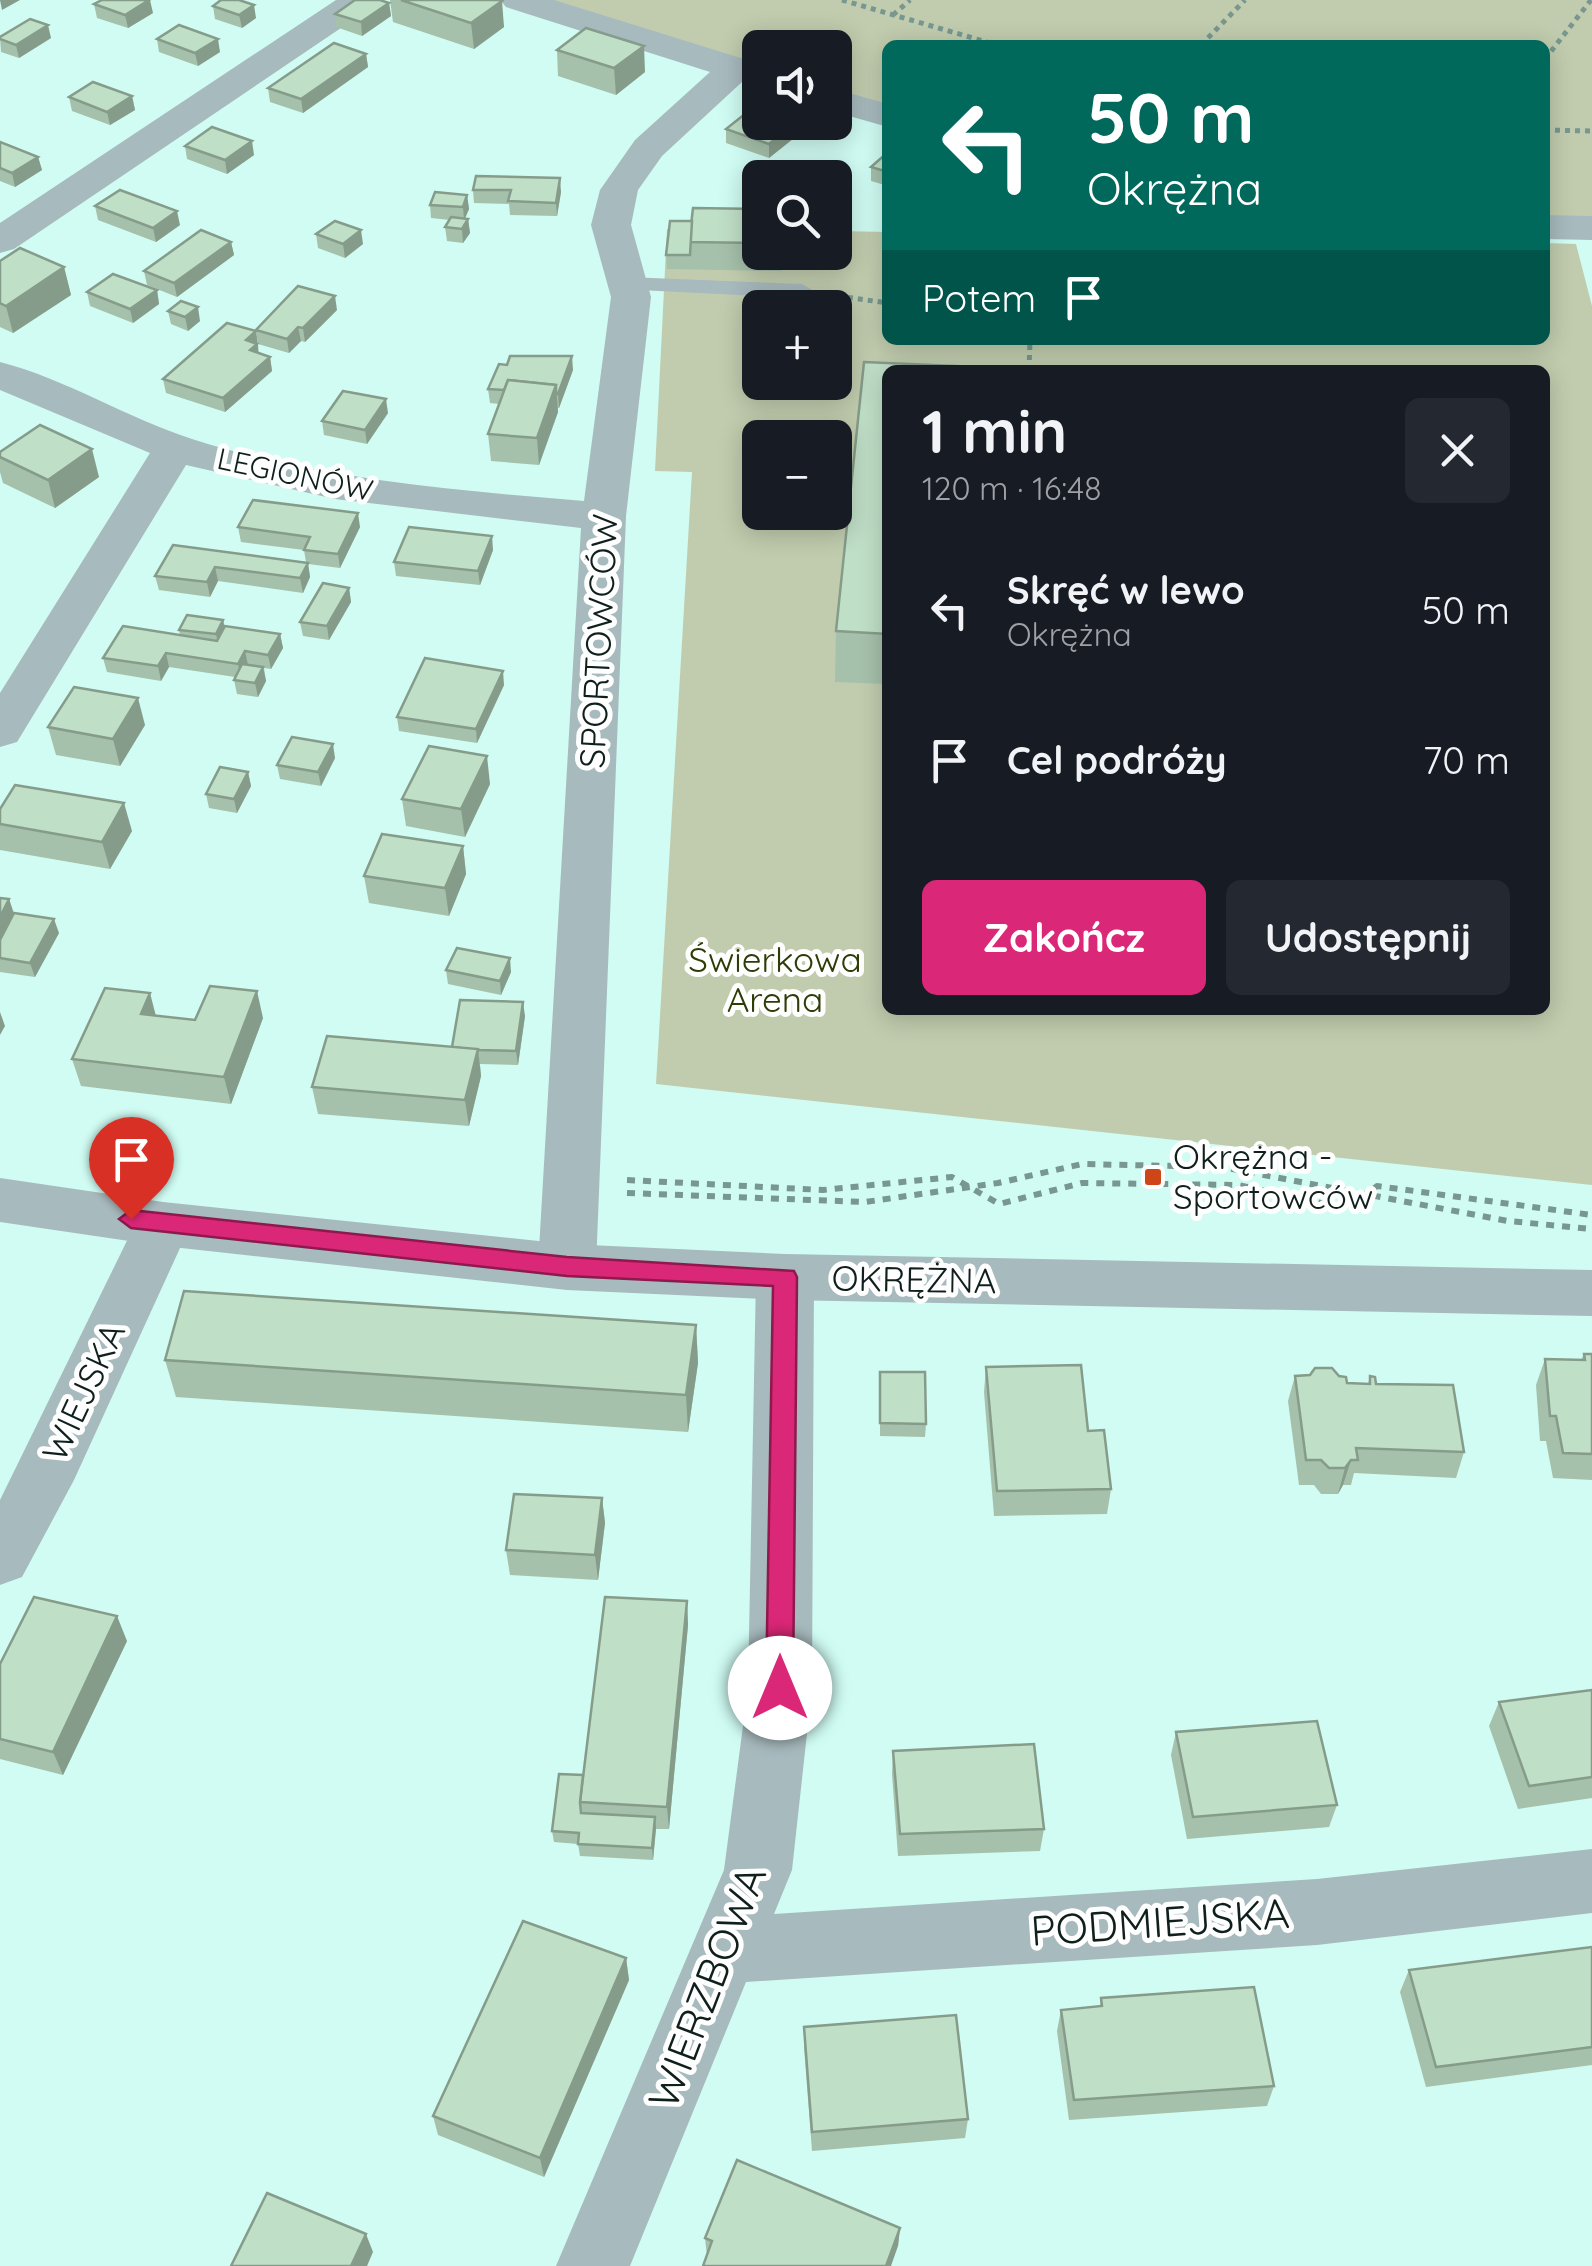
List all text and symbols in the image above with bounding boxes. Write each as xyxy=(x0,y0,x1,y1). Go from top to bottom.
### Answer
map controls xyxy=(742,30,852,530)
button: sound xyxy=(742,30,852,140)
text: 50 m xyxy=(1087,73,1254,161)
icon: left xyxy=(922,80,1052,210)
button: search xyxy=(742,160,852,270)
text: Okrężna xyxy=(1087,160,1262,216)
icon: arrive xyxy=(1056,270,1111,325)
text: Potem xyxy=(922,274,1036,322)
button: + xyxy=(742,290,852,400)
text: 1 min xyxy=(922,393,1067,468)
button: close xyxy=(1405,398,1510,503)
button: − xyxy=(742,420,852,530)
street label: LEGIONÓW xyxy=(214,439,377,509)
text: 120 m · 16:48 xyxy=(922,468,1101,508)
street label: SPORTOWCÓW xyxy=(569,513,627,769)
text: Skręć w lewo xyxy=(1007,566,1245,614)
icon: left xyxy=(922,583,977,638)
text: 50 m xyxy=(1422,586,1510,634)
text: Okrężna xyxy=(1007,614,1132,654)
icon: arrive xyxy=(922,733,977,788)
text: Cel podróży xyxy=(1007,736,1227,784)
text: 70 m xyxy=(1423,736,1510,784)
button: Zakończ xyxy=(922,880,1206,995)
button: Udostępnij xyxy=(1226,880,1510,995)
park label: Świerkowa Arena xyxy=(688,937,862,1021)
pin xyxy=(89,1117,174,1220)
icon: arrive xyxy=(104,1132,159,1187)
place label: Okrężna - Sportowców xyxy=(1173,1134,1373,1218)
marker: Okrężna - Sportowców xyxy=(1142,1166,1164,1188)
street label: OKRĘŻNA xyxy=(831,1256,997,1302)
street label: WIEJSKA xyxy=(32,1315,134,1468)
position arrow xyxy=(728,1636,832,1740)
street label: WIERZBOWA xyxy=(636,1858,777,2116)
street label: PODMIEJSKA xyxy=(1029,1886,1291,1957)

